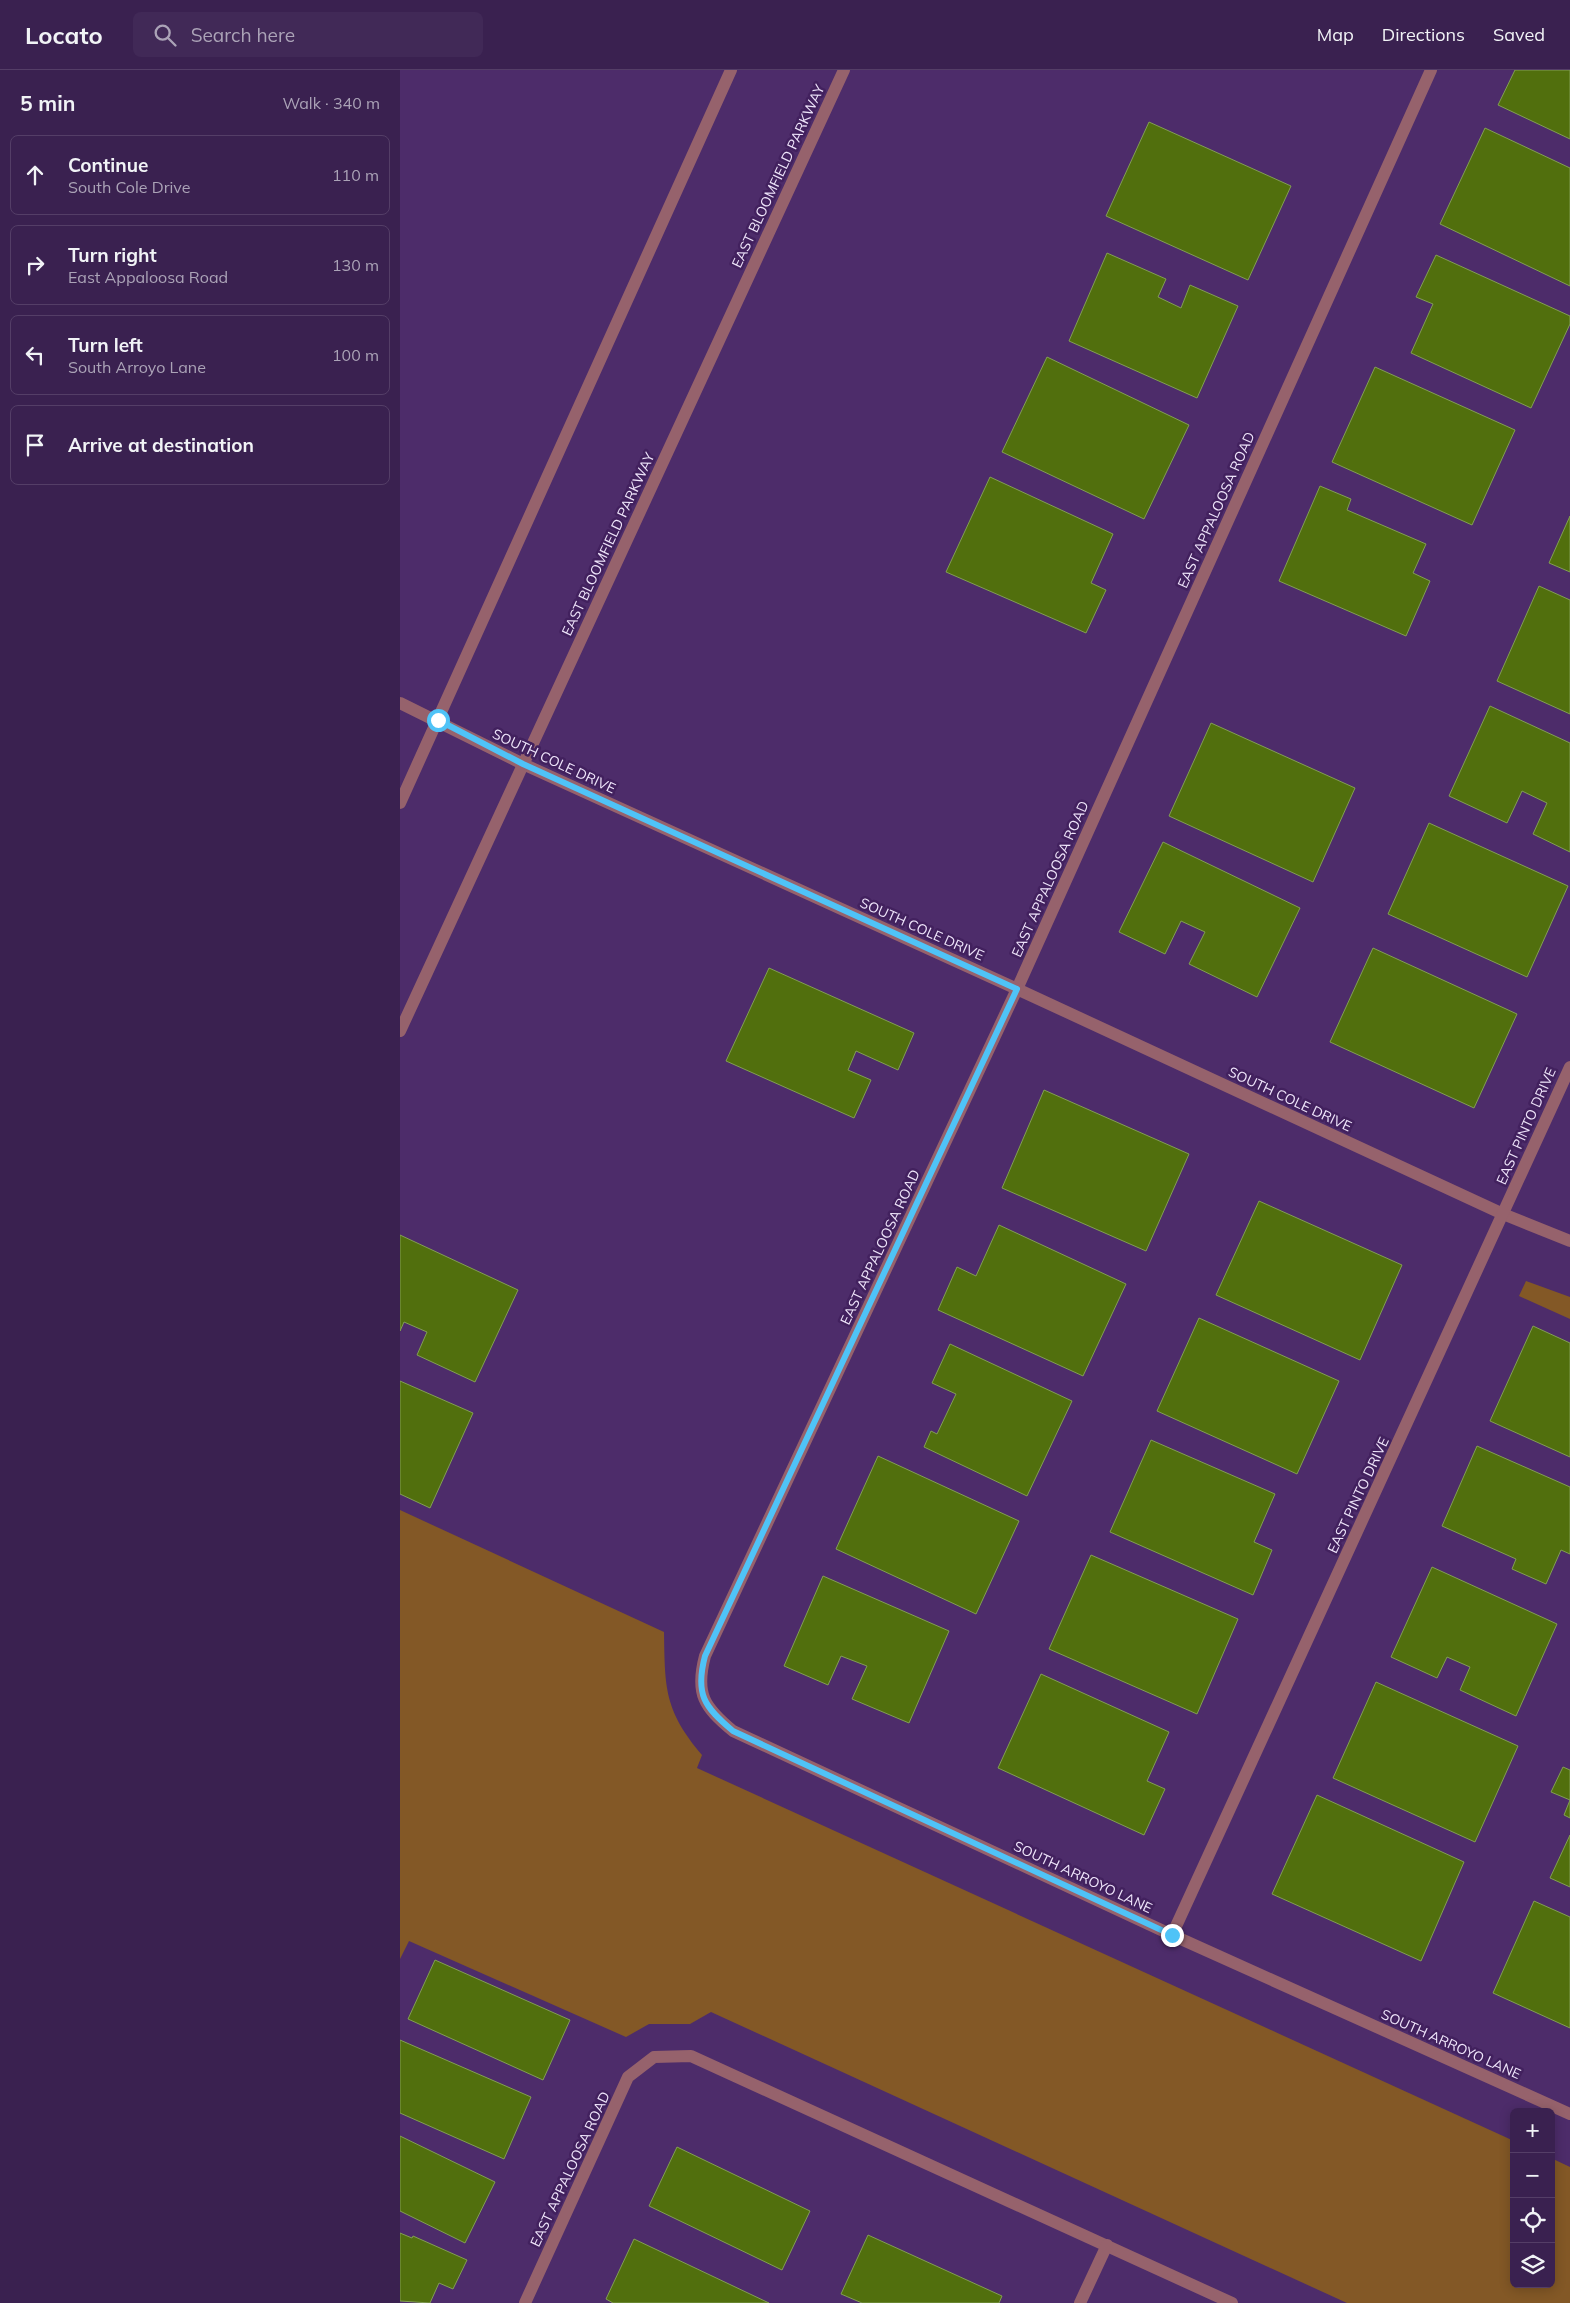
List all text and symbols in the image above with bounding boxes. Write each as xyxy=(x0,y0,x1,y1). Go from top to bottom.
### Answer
search box xyxy=(133,12,483,57)
text: Locato xyxy=(25,20,103,50)
icon: search xyxy=(151,21,179,49)
text: Search here xyxy=(191,23,295,47)
text: Map xyxy=(1317,23,1354,46)
text: Directions xyxy=(1382,23,1465,46)
text: Saved xyxy=(1493,23,1545,46)
street label: EAST BLOOMFIELD PARKWAY xyxy=(728,81,829,270)
text: 5 min xyxy=(20,90,75,116)
text: Walk · 340 m xyxy=(282,93,380,113)
text: Continue xyxy=(68,153,148,177)
icon: ahead xyxy=(21,161,49,189)
text: 110 m xyxy=(332,165,379,185)
text: South Cole Drive xyxy=(68,177,190,197)
text: Turn right xyxy=(68,243,157,267)
icon: right xyxy=(21,251,49,279)
text: 130 m xyxy=(332,255,379,275)
text: East Appaloosa Road xyxy=(68,267,228,287)
text: Turn left xyxy=(68,333,143,357)
icon: left xyxy=(21,341,49,369)
text: 100 m xyxy=(332,345,379,365)
text: South Arroyo Lane xyxy=(68,357,206,377)
street label: EAST APPALOOSA ROAD xyxy=(1173,429,1259,591)
icon: arrive xyxy=(21,431,49,459)
text: Arrive at destination xyxy=(68,433,254,457)
street label: EAST BLOOMFIELD PARKWAY xyxy=(558,449,659,638)
route start xyxy=(427,709,450,732)
street label: SOUTH COLE DRIVE xyxy=(489,725,619,797)
street label: EAST APPALOOSA ROAD xyxy=(1007,798,1093,960)
street label: SOUTH COLE DRIVE xyxy=(857,894,987,964)
street label: SOUTH COLE DRIVE xyxy=(1225,1063,1355,1135)
street label: EAST PINTO DRIVE xyxy=(1492,1065,1560,1187)
street label: EAST APPALOOSA ROAD xyxy=(836,1167,924,1327)
street label: EAST PINTO DRIVE xyxy=(1323,1434,1393,1556)
street label: SOUTH ARROYO LANE xyxy=(1011,1837,1155,1917)
route end xyxy=(1161,1924,1184,1947)
street label: SOUTH ARROYO LANE xyxy=(1378,2005,1524,2083)
street label: EAST APPALOOSA ROAD xyxy=(526,2089,614,2249)
map controls xyxy=(1510,2108,1555,2288)
button: + xyxy=(1510,2108,1555,2153)
button: − xyxy=(1510,2153,1555,2198)
button: locate xyxy=(1510,2198,1555,2243)
button: layers xyxy=(1510,2243,1555,2288)

